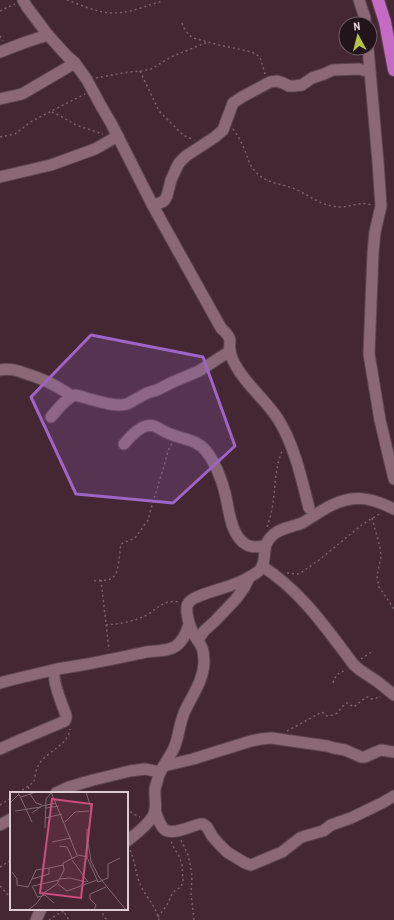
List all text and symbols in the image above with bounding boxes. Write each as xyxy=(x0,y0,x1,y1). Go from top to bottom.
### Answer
north arrow xyxy=(338,16,378,56)
text: N xyxy=(353,20,361,33)
inset map xyxy=(10,792,128,910)

